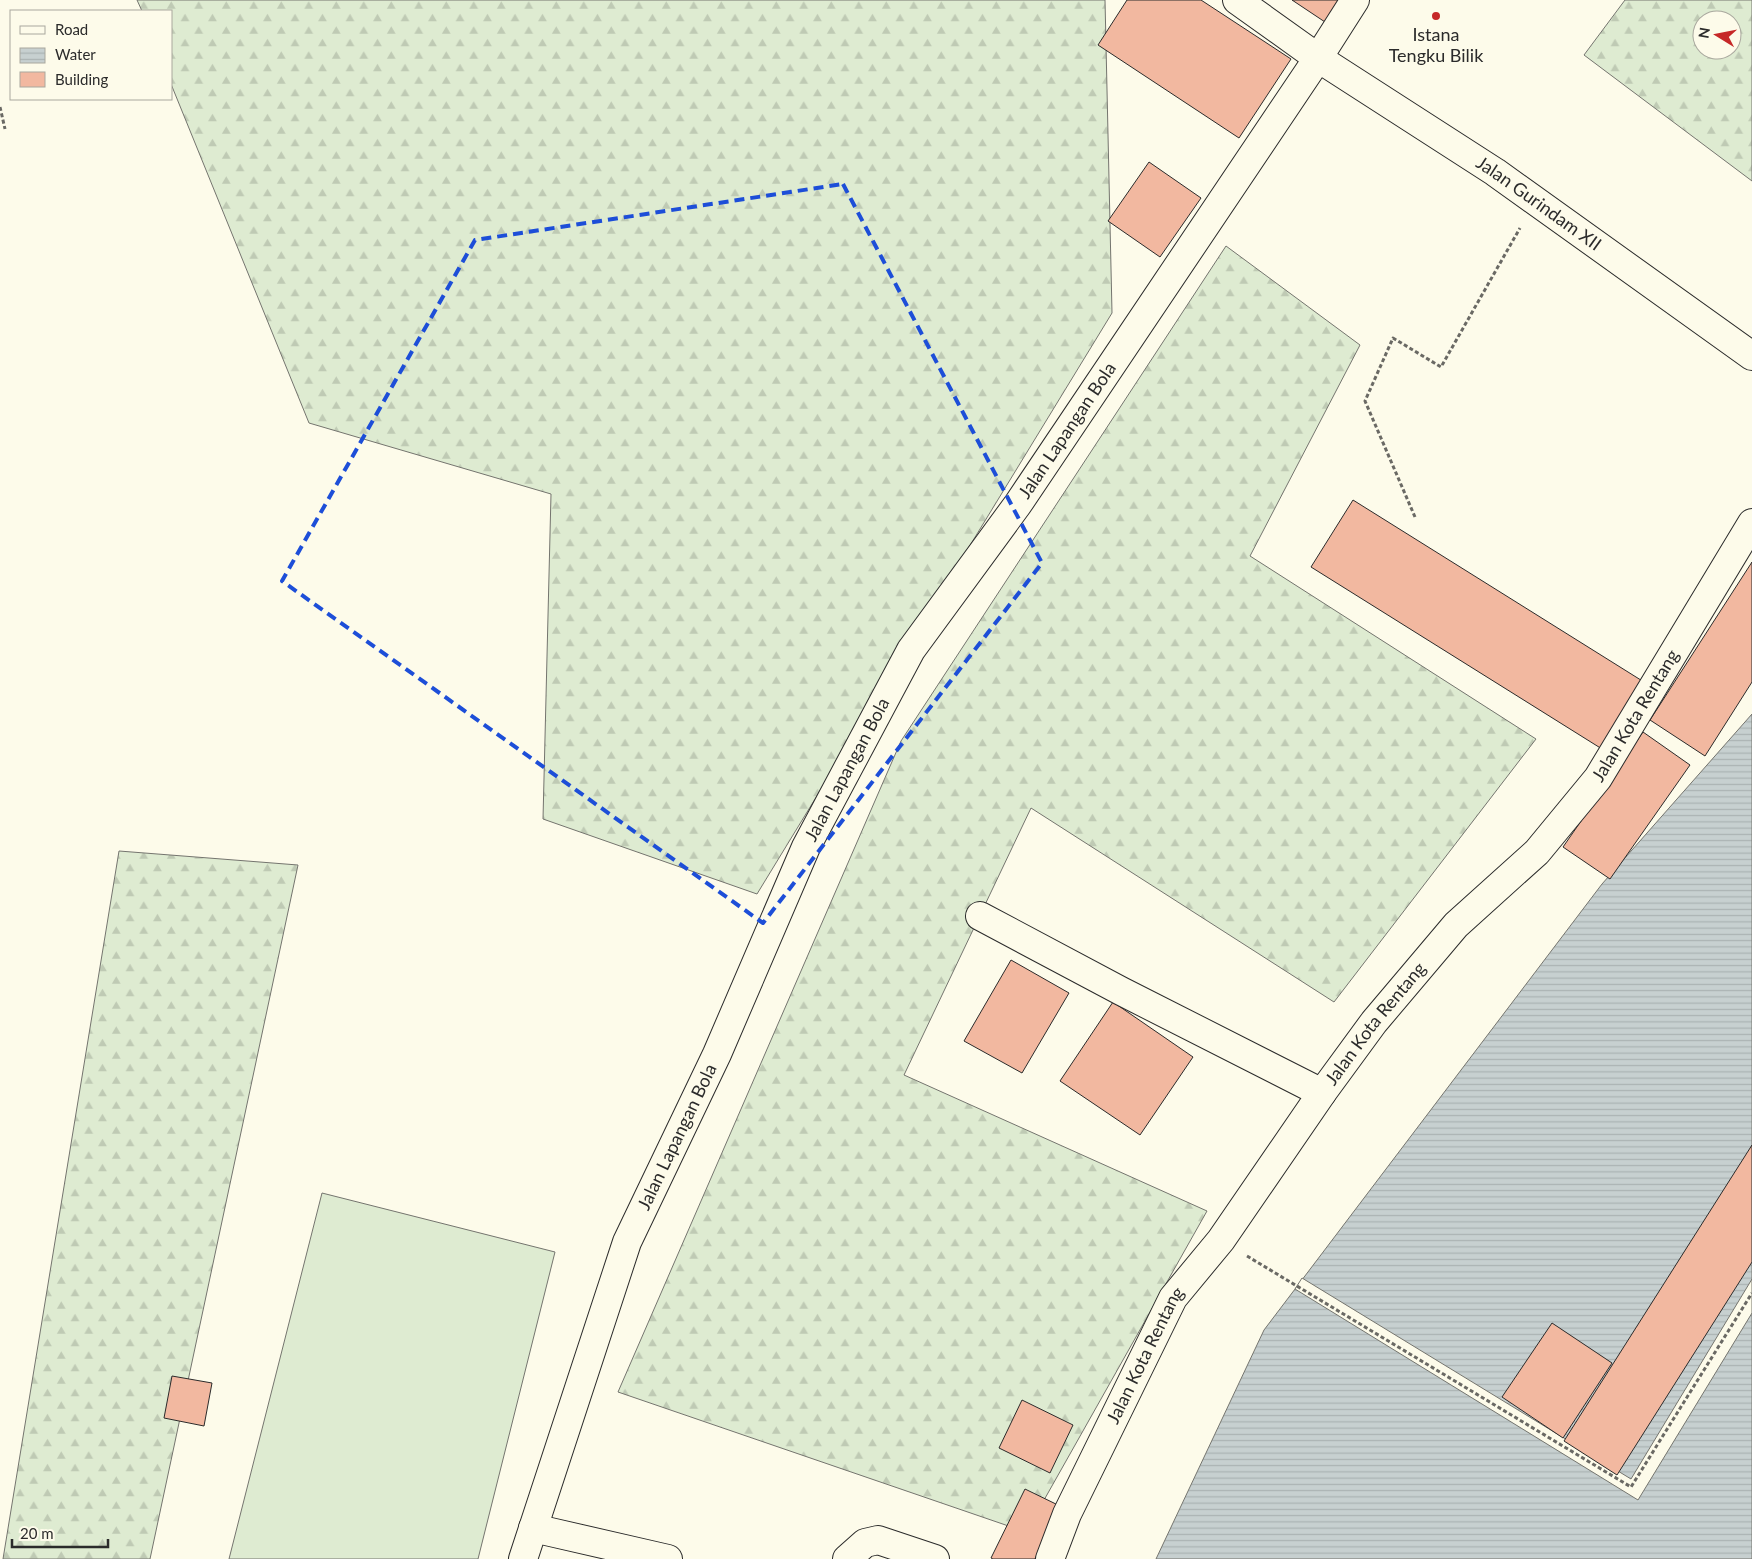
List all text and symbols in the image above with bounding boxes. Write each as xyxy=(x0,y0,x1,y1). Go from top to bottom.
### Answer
legend xyxy=(10,10,172,100)
marker: Istana Tengku Bilik xyxy=(1430,10,1442,22)
north arrow xyxy=(1692,10,1742,60)
text: Road xyxy=(55,20,88,38)
place label: Istana Tengku Bilik xyxy=(1389,23,1484,66)
text: N xyxy=(1694,26,1713,39)
text: Water xyxy=(55,45,96,63)
text: Building xyxy=(55,70,108,88)
street label: Jalan Gurindam XII xyxy=(1473,151,1606,255)
street label: Jalan Lapangan Bola xyxy=(1013,358,1120,502)
street label: Jalan Kota Rentang xyxy=(1586,645,1683,785)
street label: Jalan Lapangan Bola xyxy=(799,694,893,845)
street label: Jalan Kota Rentang xyxy=(1320,957,1430,1089)
street label: Jalan Lapangan Bola xyxy=(632,1060,721,1213)
street label: Jalan Kota Rentang xyxy=(1101,1282,1188,1427)
scale bar xyxy=(12,1516,109,1548)
text: 20 m xyxy=(20,1524,54,1542)

